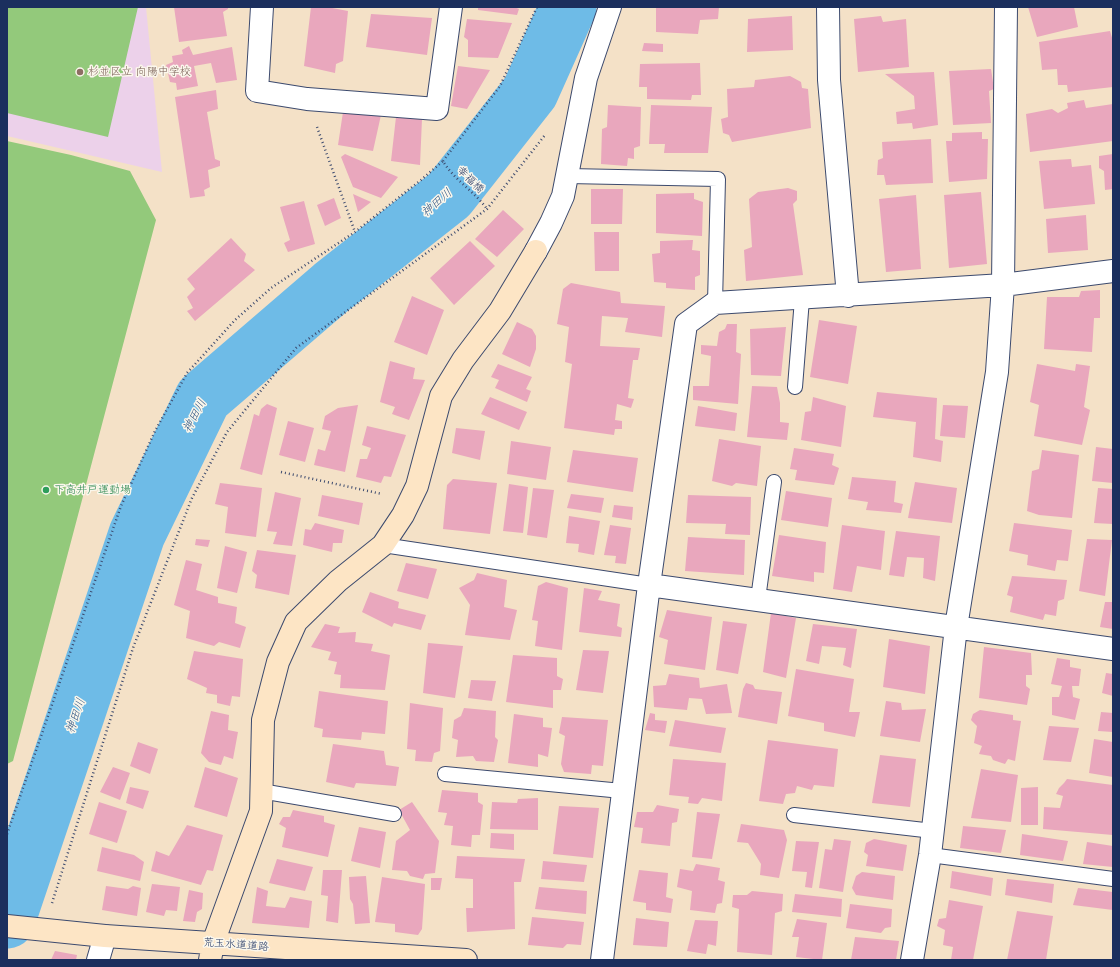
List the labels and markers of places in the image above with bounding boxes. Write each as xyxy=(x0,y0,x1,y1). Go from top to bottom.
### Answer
place label: 杉並区立 向陽中学校 xyxy=(88,65,191,79)
marker: 杉並区立 向陽中学校 xyxy=(75,67,85,77)
place label: 下高井戸運動場 xyxy=(54,483,131,497)
marker: 下高井戸運動場 xyxy=(41,485,51,495)

